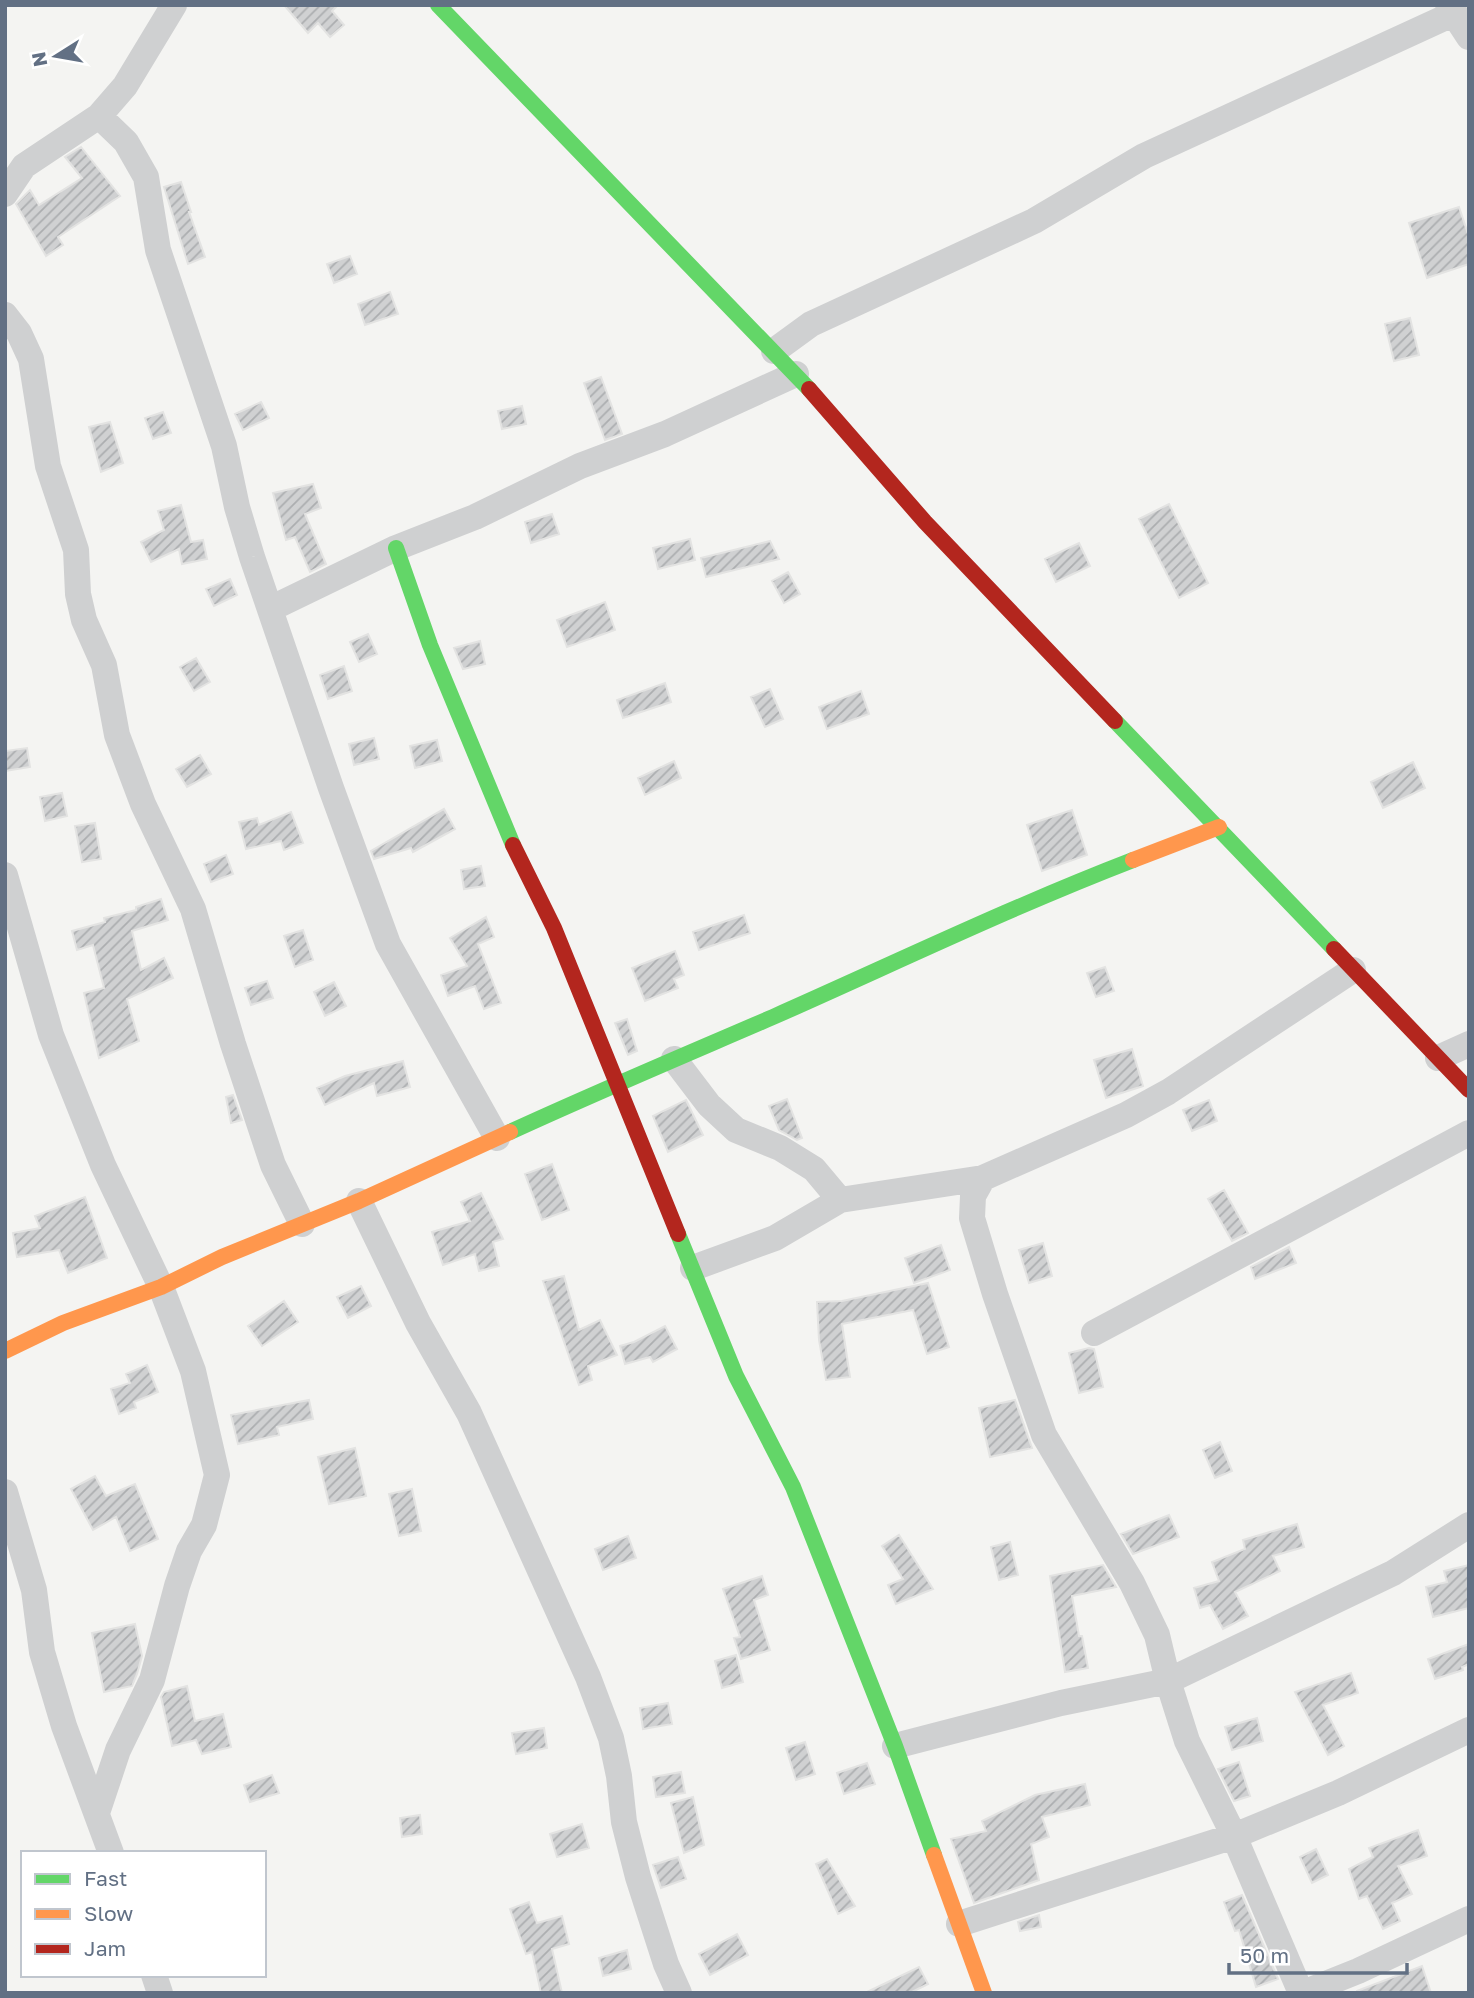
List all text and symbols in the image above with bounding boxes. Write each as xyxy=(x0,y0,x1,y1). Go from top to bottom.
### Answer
north arrow xyxy=(21,21,91,91)
text: N xyxy=(26,50,51,69)
legend xyxy=(21,1851,266,1977)
text: Fast xyxy=(84,1865,127,1891)
text: Slow xyxy=(84,1900,133,1926)
scale bar xyxy=(1229,1932,1408,1976)
text: Jam xyxy=(84,1935,126,1961)
text: 50 m xyxy=(1240,1942,1289,1968)

